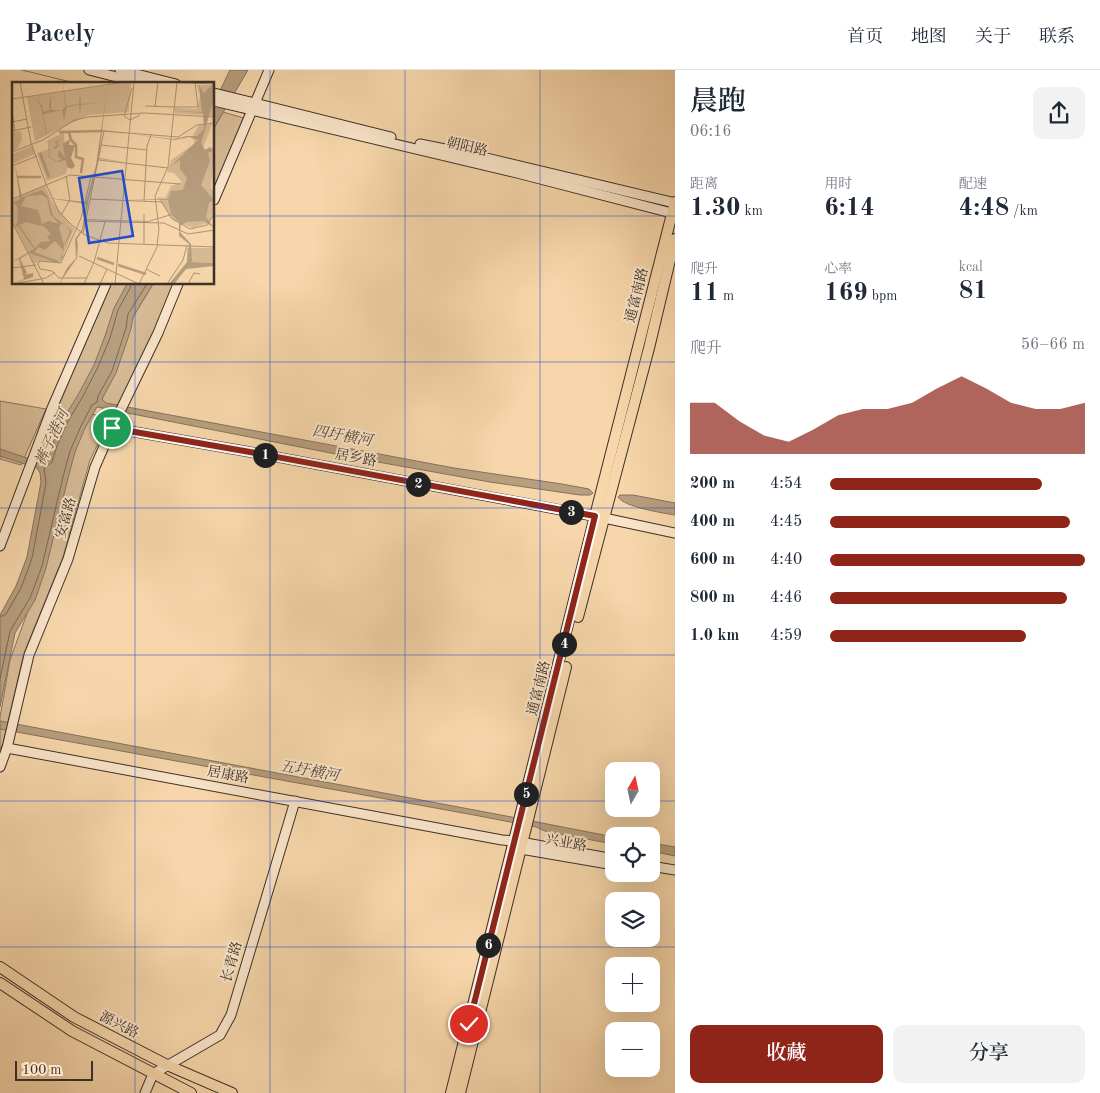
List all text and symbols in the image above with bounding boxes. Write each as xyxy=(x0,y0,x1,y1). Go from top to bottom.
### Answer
text: Pacely xyxy=(25,23,96,47)
text: 首页 xyxy=(847,28,883,46)
text: 地图 xyxy=(911,28,947,46)
text: 关于 xyxy=(975,28,1011,46)
text: 联系 xyxy=(1039,28,1075,46)
inset map xyxy=(12,82,215,285)
button: share xyxy=(1033,87,1085,139)
text: 晨跑 xyxy=(690,89,746,117)
text: 06:16 xyxy=(690,124,732,140)
street label: 朝阳路 xyxy=(445,134,489,159)
text: 距离 xyxy=(690,177,718,191)
text: 用时 xyxy=(824,177,852,191)
text: 配速 xyxy=(959,177,987,191)
text: 1.30 xyxy=(690,196,741,221)
text: 6:14 xyxy=(824,196,875,221)
text: 4:48 xyxy=(959,196,1009,221)
text: km xyxy=(741,204,763,218)
text: /km xyxy=(1009,204,1038,218)
text: kcal xyxy=(959,260,983,274)
text: 爬升 xyxy=(690,262,718,276)
text: 心率 xyxy=(824,262,852,276)
street label: 通富南路 xyxy=(622,266,651,324)
text: 81 xyxy=(959,279,988,304)
text: 11 xyxy=(690,281,719,306)
text: 169 xyxy=(824,281,868,306)
text: m xyxy=(719,289,734,303)
text: bpm xyxy=(868,289,897,303)
text: 56–66 m xyxy=(1021,337,1085,353)
text: 爬升 xyxy=(690,341,722,357)
water label: 裤子港河 xyxy=(32,404,74,468)
pin xyxy=(91,407,133,449)
icon: arrive xyxy=(98,414,126,442)
water label: 四圩横河 xyxy=(311,422,376,450)
pin: 1 xyxy=(252,442,278,468)
street label: 居乡路 xyxy=(334,446,378,469)
text: 1 xyxy=(261,448,270,462)
pin: 2 xyxy=(406,472,430,496)
text: 200 m xyxy=(690,476,735,492)
text: 4:54 xyxy=(770,476,802,492)
text: 2 xyxy=(414,477,423,491)
street label: 安富路 xyxy=(53,496,79,540)
pin: 3 xyxy=(558,500,584,524)
text: 3 xyxy=(567,505,576,519)
text: 400 m xyxy=(690,514,735,530)
text: 4:45 xyxy=(770,514,802,530)
text: 600 m xyxy=(690,552,735,568)
text: 4:40 xyxy=(770,552,802,568)
text: 800 m xyxy=(690,590,735,606)
text: 4:46 xyxy=(770,590,802,606)
text: 1.0 km xyxy=(690,628,739,644)
text: 4:59 xyxy=(770,628,802,644)
pin: 4 xyxy=(552,632,576,656)
text: 4 xyxy=(560,637,569,651)
street label: 通富南路 xyxy=(524,659,553,717)
water label: 五圩横河 xyxy=(278,757,343,785)
north arrow xyxy=(605,762,660,818)
map controls xyxy=(605,762,660,1077)
street label: 居康路 xyxy=(206,763,250,786)
pin: 5 xyxy=(514,782,538,806)
text: 5 xyxy=(522,787,531,801)
button: locate xyxy=(605,827,660,882)
street label: 兴业路 xyxy=(544,831,588,854)
button: layers xyxy=(605,892,660,947)
pin: 6 xyxy=(476,932,500,958)
text: 6 xyxy=(484,938,493,952)
street label: 长青路 xyxy=(219,940,245,984)
button: + xyxy=(605,957,660,1012)
pin xyxy=(448,1003,490,1045)
street label: 源兴路 xyxy=(97,1008,141,1041)
icon: check xyxy=(455,1010,483,1038)
button: − xyxy=(605,1022,660,1077)
button: 收藏 xyxy=(690,1025,883,1083)
button: 分享 xyxy=(893,1025,1085,1083)
scale bar xyxy=(15,1058,92,1081)
text: 100 m xyxy=(22,1063,61,1077)

